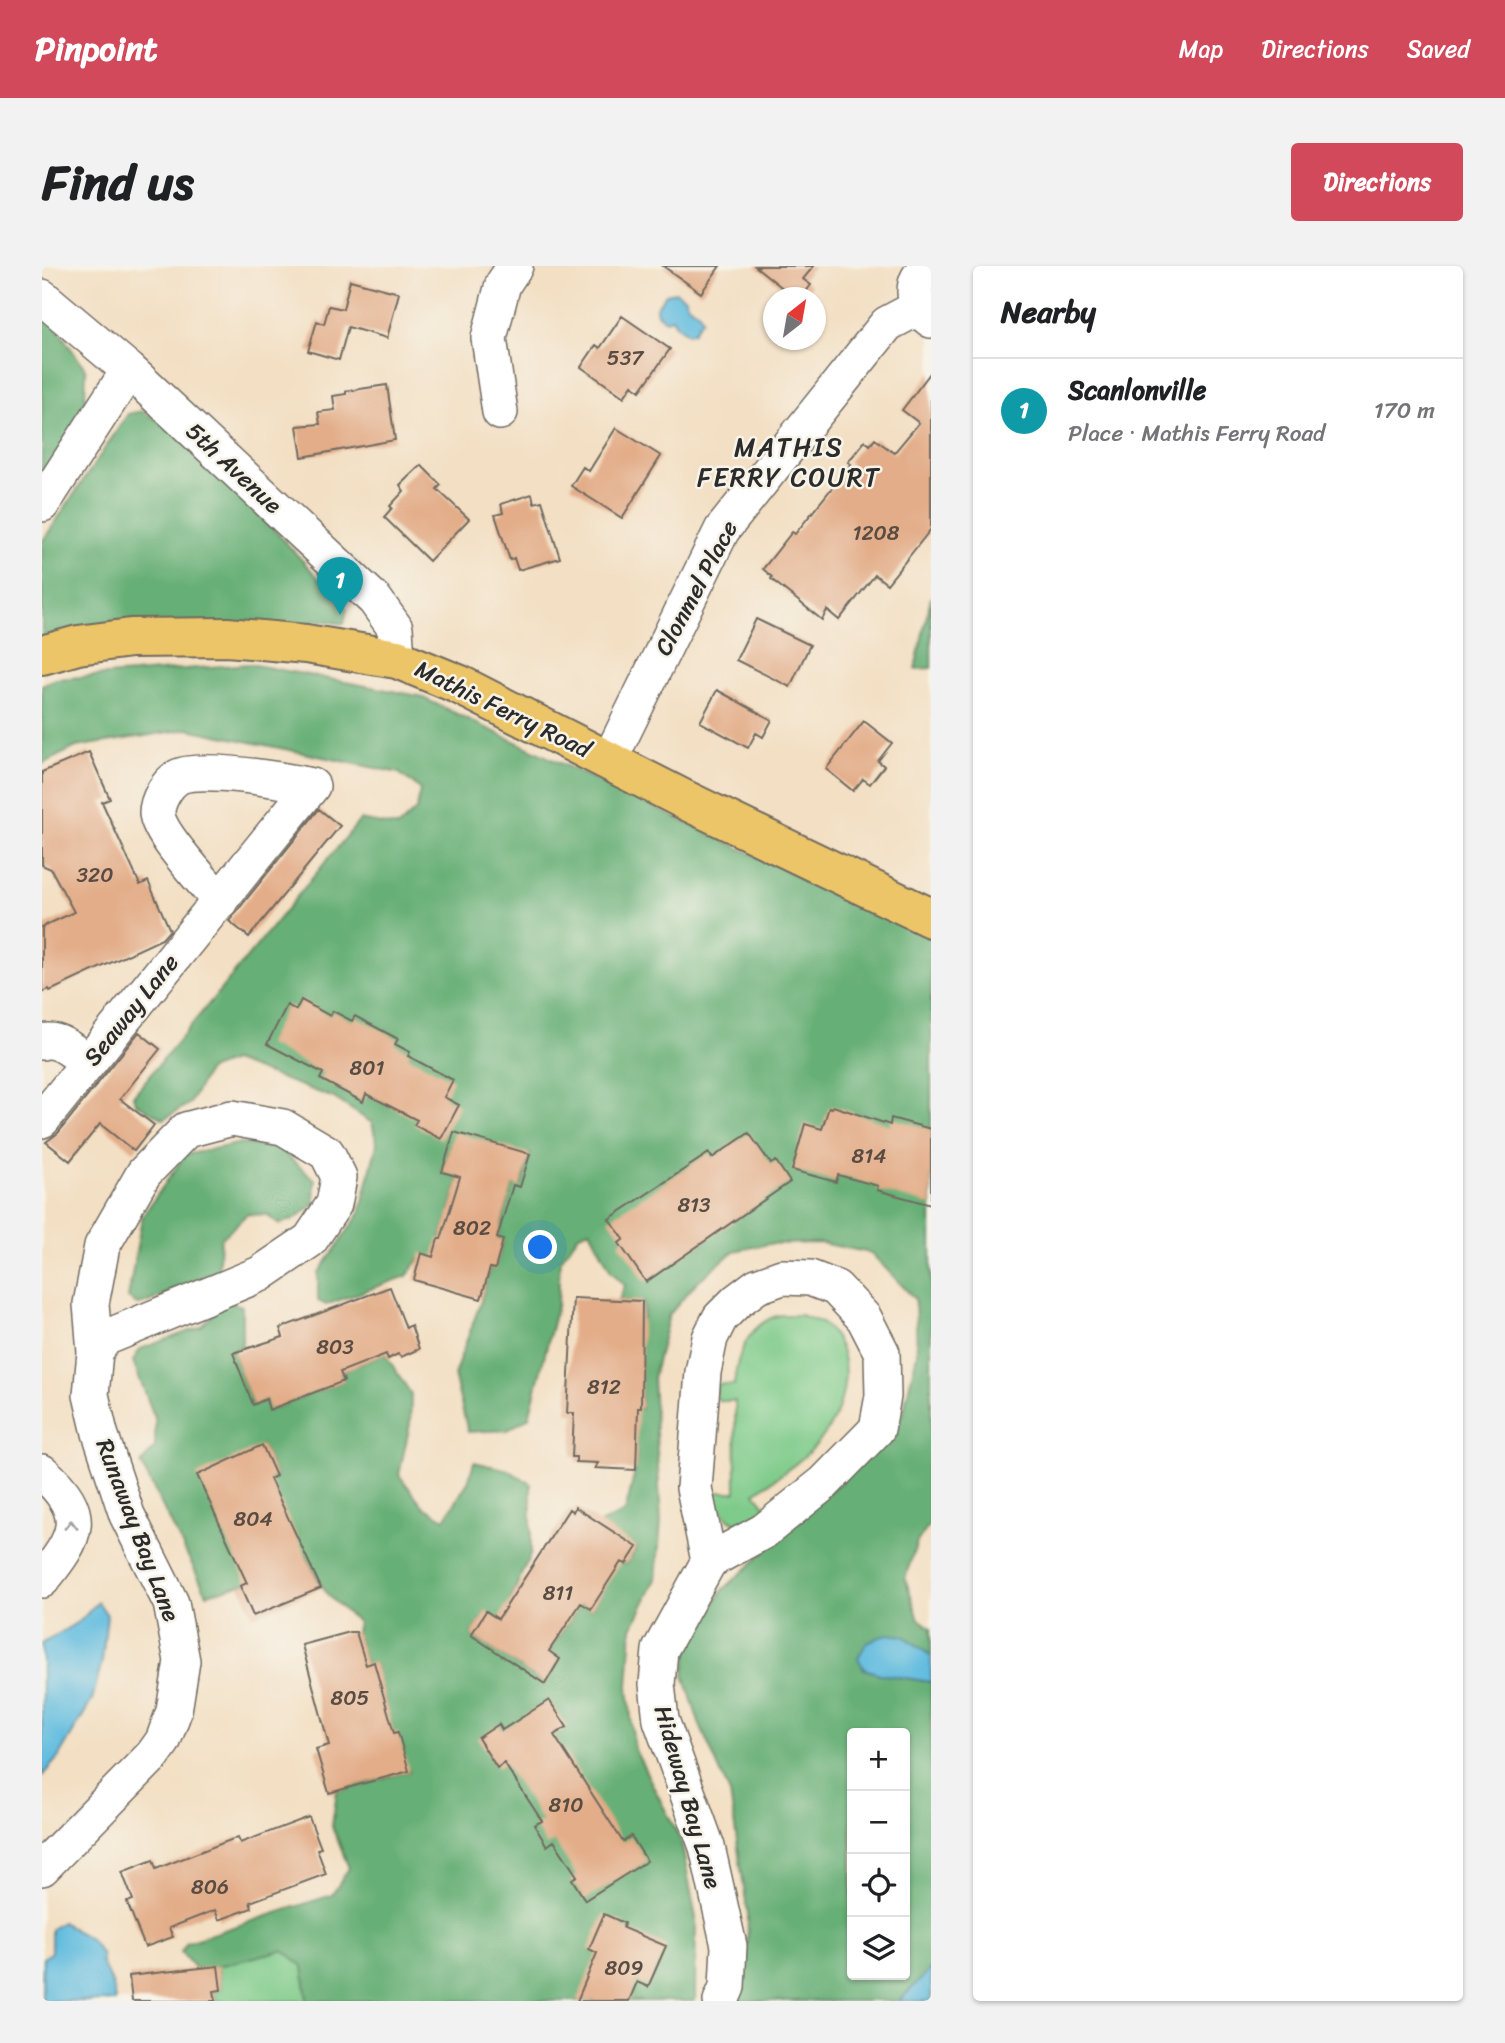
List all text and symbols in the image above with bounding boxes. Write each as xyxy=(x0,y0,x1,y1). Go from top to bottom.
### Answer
text: Pinpoint xyxy=(35,20,158,78)
text: Map xyxy=(1179,28,1223,70)
text: Directions xyxy=(1261,28,1369,70)
text: Saved xyxy=(1407,28,1470,70)
text: Find us xyxy=(42,139,194,226)
button: Directions xyxy=(1291,143,1463,221)
text: Nearby xyxy=(1001,285,1096,339)
north arrow xyxy=(763,287,826,350)
house number: 537 xyxy=(607,339,645,377)
text: Scanlonville xyxy=(1068,367,1206,413)
text: 1 xyxy=(1019,390,1029,431)
text: 170 m xyxy=(1374,390,1435,431)
street label: 5th Avenue xyxy=(176,412,293,525)
text: Place · Mathis Ferry Road xyxy=(1068,413,1325,454)
district label: MATHIS FERRY COURT xyxy=(697,424,881,500)
street label: Clonmel Place xyxy=(643,513,749,663)
house number: 1208 xyxy=(852,514,900,552)
pin: 1 xyxy=(317,557,363,615)
street label: Mathis Ferry Road xyxy=(408,648,600,771)
house number: 320 xyxy=(77,856,113,894)
street label: Seaway Lane xyxy=(72,944,190,1076)
house number: 801 xyxy=(350,1049,384,1087)
house number: 814 xyxy=(852,1137,886,1175)
house number: 813 xyxy=(677,1186,711,1224)
house number: 802 xyxy=(453,1209,491,1247)
your location xyxy=(523,1230,557,1264)
house number: 803 xyxy=(316,1328,354,1366)
house number: 812 xyxy=(587,1368,621,1406)
street label: Runaway Bay Lane xyxy=(84,1432,192,1628)
house number: 804 xyxy=(233,1500,273,1538)
one-way arrow xyxy=(63,1519,79,1530)
house number: 811 xyxy=(543,1574,573,1612)
house number: 805 xyxy=(331,1679,370,1717)
street label: Hideway Bay Lane xyxy=(642,1700,734,1894)
map controls xyxy=(847,1728,910,1980)
button: + xyxy=(847,1728,910,1791)
house number: 810 xyxy=(549,1786,583,1824)
button: − xyxy=(847,1791,910,1854)
button: locate xyxy=(847,1854,910,1917)
house number: 806 xyxy=(191,1868,229,1906)
button: layers xyxy=(847,1917,910,1980)
house number: 809 xyxy=(605,1949,644,1987)

